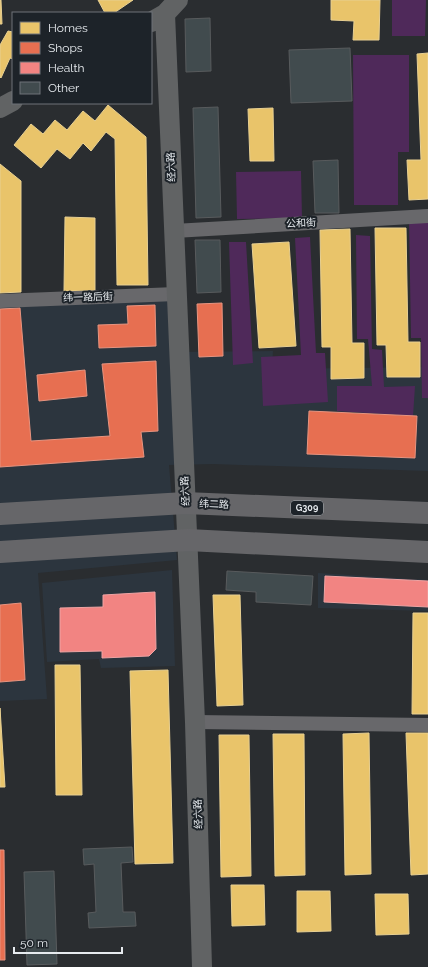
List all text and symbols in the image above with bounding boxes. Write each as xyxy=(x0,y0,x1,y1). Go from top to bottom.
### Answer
legend xyxy=(12,12,152,104)
text: Homes xyxy=(48,21,88,35)
text: Shops xyxy=(48,41,83,55)
text: Health xyxy=(48,61,85,75)
text: Other xyxy=(48,81,80,95)
street label: 经六路 xyxy=(165,152,177,182)
street label: 公和街 xyxy=(286,217,316,229)
street label: 纬一路后街 xyxy=(63,291,113,303)
street label: 经六路 xyxy=(179,476,191,506)
street label: 纬二路 xyxy=(199,498,229,510)
road number: G309 xyxy=(291,501,323,515)
street label: 经六路 xyxy=(192,799,204,829)
scale bar xyxy=(14,929,122,955)
text: 50 m xyxy=(20,936,48,950)

